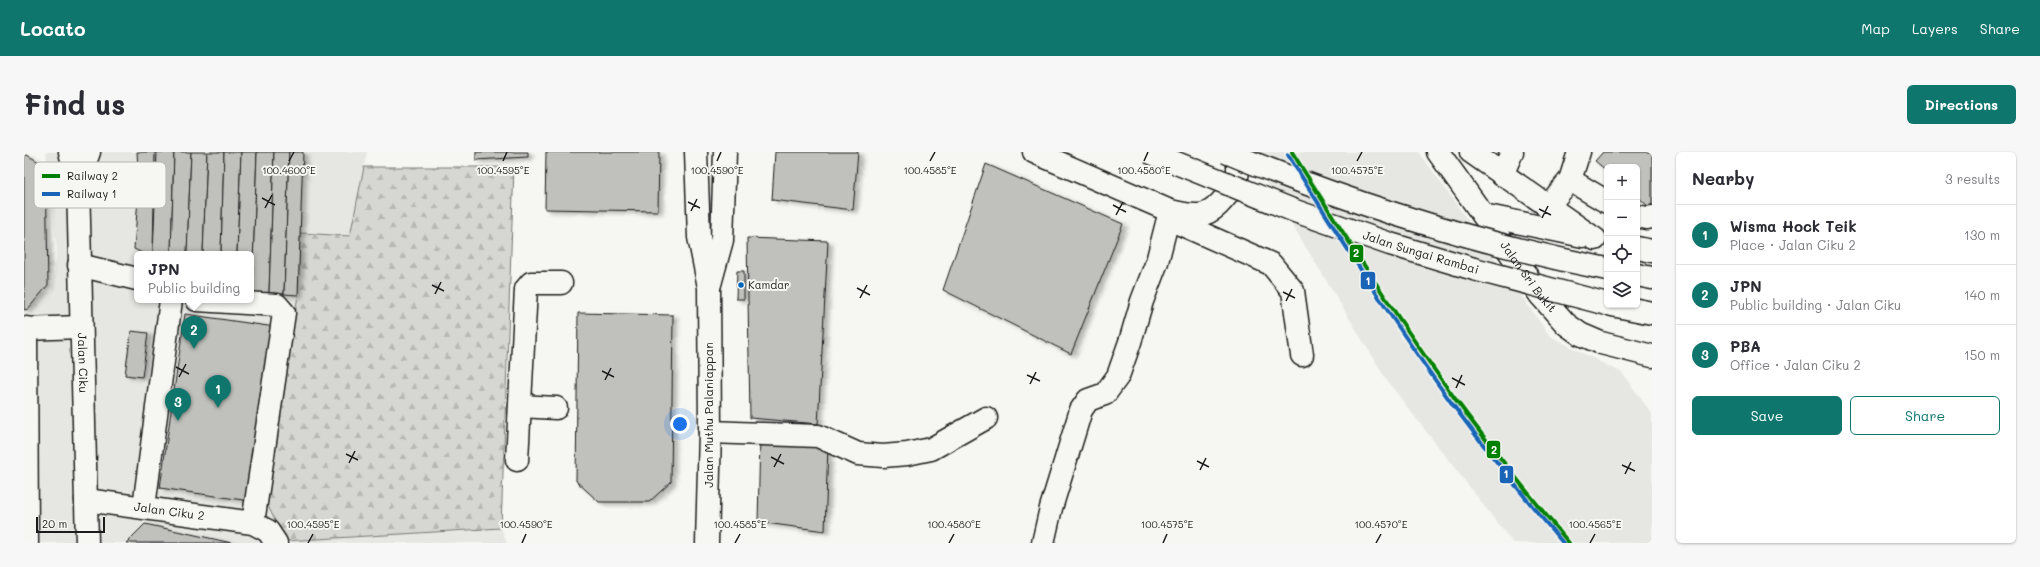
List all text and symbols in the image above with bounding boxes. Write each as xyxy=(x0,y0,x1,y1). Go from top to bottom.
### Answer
text: Locato xyxy=(20,16,86,41)
text: Map xyxy=(1861,19,1890,38)
text: Layers xyxy=(1912,19,1958,38)
text: Share xyxy=(1980,19,2020,38)
button: Directions xyxy=(1907,85,2016,124)
text: Find us xyxy=(24,86,125,122)
legend xyxy=(34,162,166,208)
text: 100.4600°E xyxy=(262,163,316,177)
text: 100.4595°E xyxy=(477,163,530,177)
text: 100.4590°E xyxy=(690,163,744,177)
text: 100.4585°E xyxy=(904,163,957,177)
text: 100.4580°E xyxy=(1117,163,1171,177)
text: 100.4575°E xyxy=(1331,163,1383,177)
map controls xyxy=(1604,164,1640,308)
button: + xyxy=(1604,164,1640,200)
text: Nearby xyxy=(1692,167,1754,189)
text: Railway 2 xyxy=(67,168,118,183)
text: 3 results xyxy=(1945,170,2000,187)
text: Railway 1 xyxy=(67,186,117,201)
button: − xyxy=(1604,200,1640,236)
text: Wisma Hock Teik xyxy=(1730,216,1857,236)
street label: Jalan Sungai Rambai xyxy=(1361,226,1481,277)
text: 1 xyxy=(1702,226,1708,243)
text: 130 m xyxy=(1964,226,2000,243)
button: locate xyxy=(1604,236,1640,272)
text: Place · Jalan Ciku 2 xyxy=(1730,236,1856,253)
street label: Jalan Sri Bukit xyxy=(1497,238,1561,315)
line badge: 2 xyxy=(1349,244,1364,263)
text: 2 xyxy=(1353,245,1359,260)
popup xyxy=(134,251,254,303)
text: JPN xyxy=(148,259,180,279)
line badge: 1 xyxy=(1360,271,1376,290)
button: layers xyxy=(1604,272,1640,308)
text: 1 xyxy=(1366,273,1370,288)
text: JPN xyxy=(1730,276,1762,296)
place label: Kamdar xyxy=(748,277,790,292)
text: Public building xyxy=(148,279,240,296)
marker: Kamdar xyxy=(736,280,746,290)
text: 2 xyxy=(1701,286,1709,303)
text: 140 m xyxy=(1964,286,2000,303)
text: Public building · Jalan Ciku xyxy=(1730,296,1901,313)
pin: 2 xyxy=(181,316,207,349)
street label: Jalan Ciku xyxy=(75,333,92,393)
text: PBA xyxy=(1730,336,1761,356)
street label: Jalan Muthu Palaniappan xyxy=(700,342,716,488)
text: 3 xyxy=(1701,346,1709,363)
text: 150 m xyxy=(1964,346,2000,363)
text: Office · Jalan Ciku 2 xyxy=(1730,356,1861,373)
pin: 1 xyxy=(205,375,231,408)
pin: 3 xyxy=(165,388,191,421)
button: Save xyxy=(1692,396,1842,435)
button: Share xyxy=(1850,396,2000,435)
your location xyxy=(670,414,690,434)
line badge: 2 xyxy=(1486,440,1501,459)
text: 2 xyxy=(1491,442,1497,457)
line badge: 1 xyxy=(1499,465,1514,484)
text: 1 xyxy=(1504,466,1508,481)
street label: Jalan Ciku 2 xyxy=(133,498,206,523)
scale bar xyxy=(36,515,105,534)
text: 20 m xyxy=(42,516,67,531)
text: 100.4595°E xyxy=(287,517,340,531)
text: 100.4590°E xyxy=(499,517,553,531)
text: 100.4585°E xyxy=(714,517,767,531)
text: 100.4580°E xyxy=(927,517,981,531)
text: 100.4575°E xyxy=(1141,517,1193,531)
text: 100.4570°E xyxy=(1355,517,1408,531)
text: 100.4565°E xyxy=(1569,517,1622,531)

